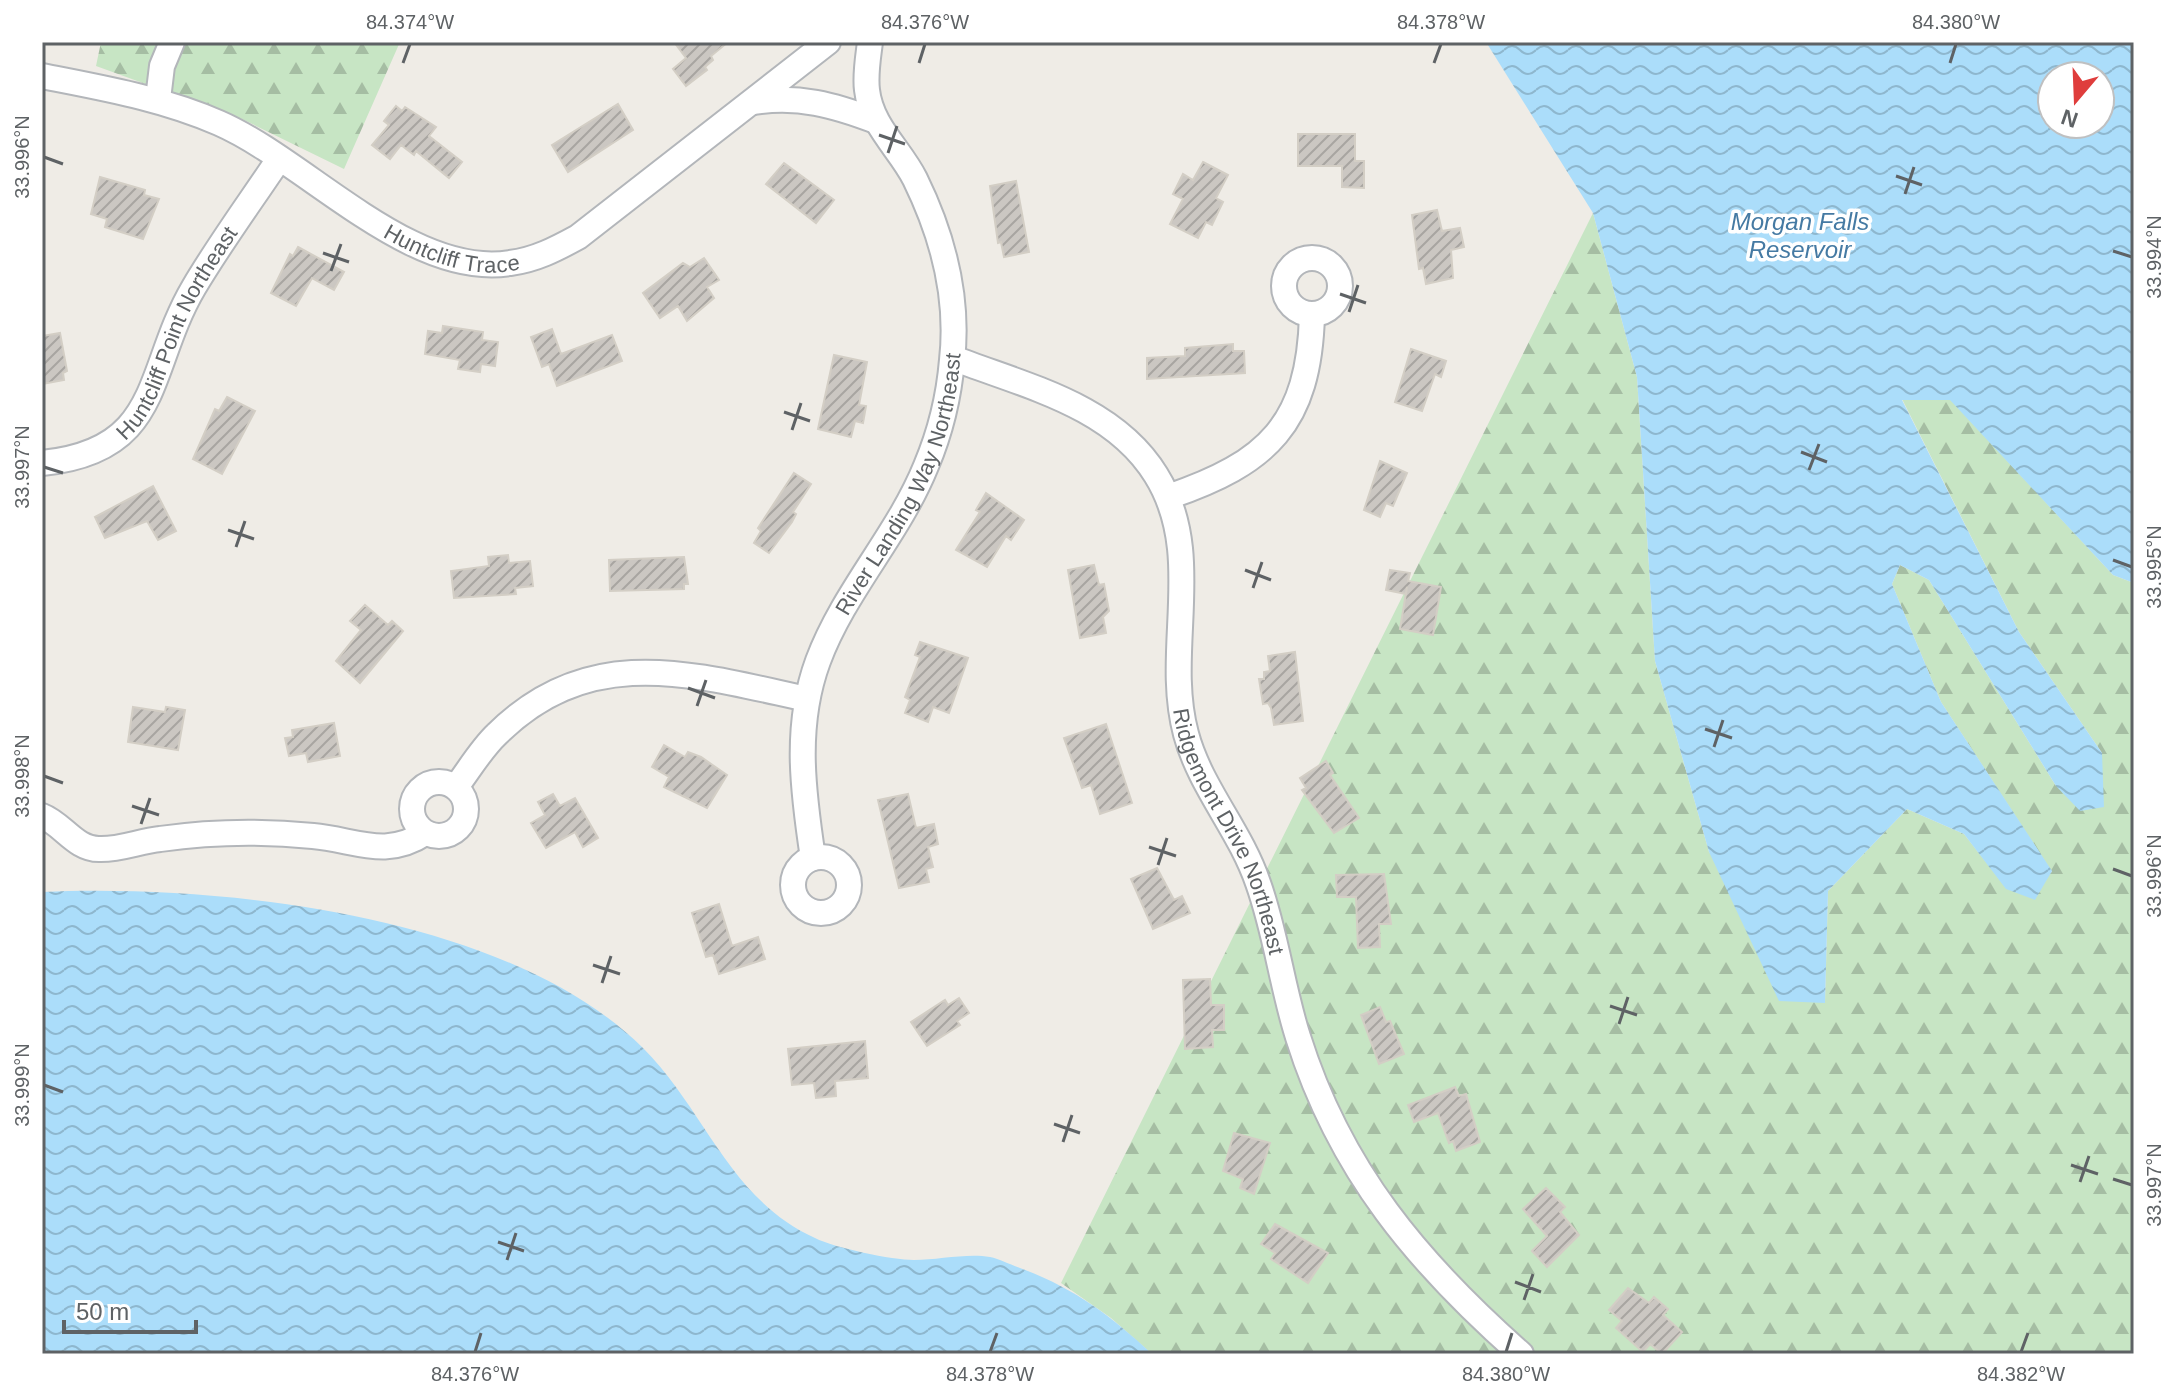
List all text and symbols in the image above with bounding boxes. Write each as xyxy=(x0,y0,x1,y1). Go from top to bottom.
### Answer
text: 84.374°W xyxy=(366,11,454,33)
text: 84.376°W xyxy=(881,11,969,33)
text: 84.378°W xyxy=(1397,11,1485,33)
text: 84.380°W xyxy=(1912,11,2000,33)
north arrow xyxy=(2036,60,2116,140)
text: N xyxy=(2058,104,2081,133)
text: 33.996°N xyxy=(11,115,33,199)
water label: Morgan Falls Reservoir xyxy=(1731,208,1869,263)
text: 33.994°N xyxy=(2143,215,2165,299)
street label: Huntcliff Trace xyxy=(380,219,521,277)
street label: Huntcliff Point Northeast xyxy=(111,221,242,444)
street label: River Landing Way Northeast xyxy=(830,352,965,619)
text: 33.997°N xyxy=(11,425,33,509)
text: 33.995°N xyxy=(2143,525,2165,609)
street label: Ridgemont Drive Northeast xyxy=(1168,706,1290,957)
text: 33.998°N xyxy=(11,734,33,818)
text: 33.996°N xyxy=(2143,834,2165,918)
text: 33.999°N xyxy=(11,1043,33,1127)
text: 33.997°N xyxy=(2143,1143,2165,1227)
scale bar xyxy=(64,1284,196,1334)
text: 50 m xyxy=(76,1298,129,1325)
text: 84.376°W xyxy=(431,1363,519,1385)
text: 84.378°W xyxy=(946,1363,1034,1385)
text: 84.380°W xyxy=(1462,1363,1550,1385)
text: 84.382°W xyxy=(1977,1363,2065,1385)

